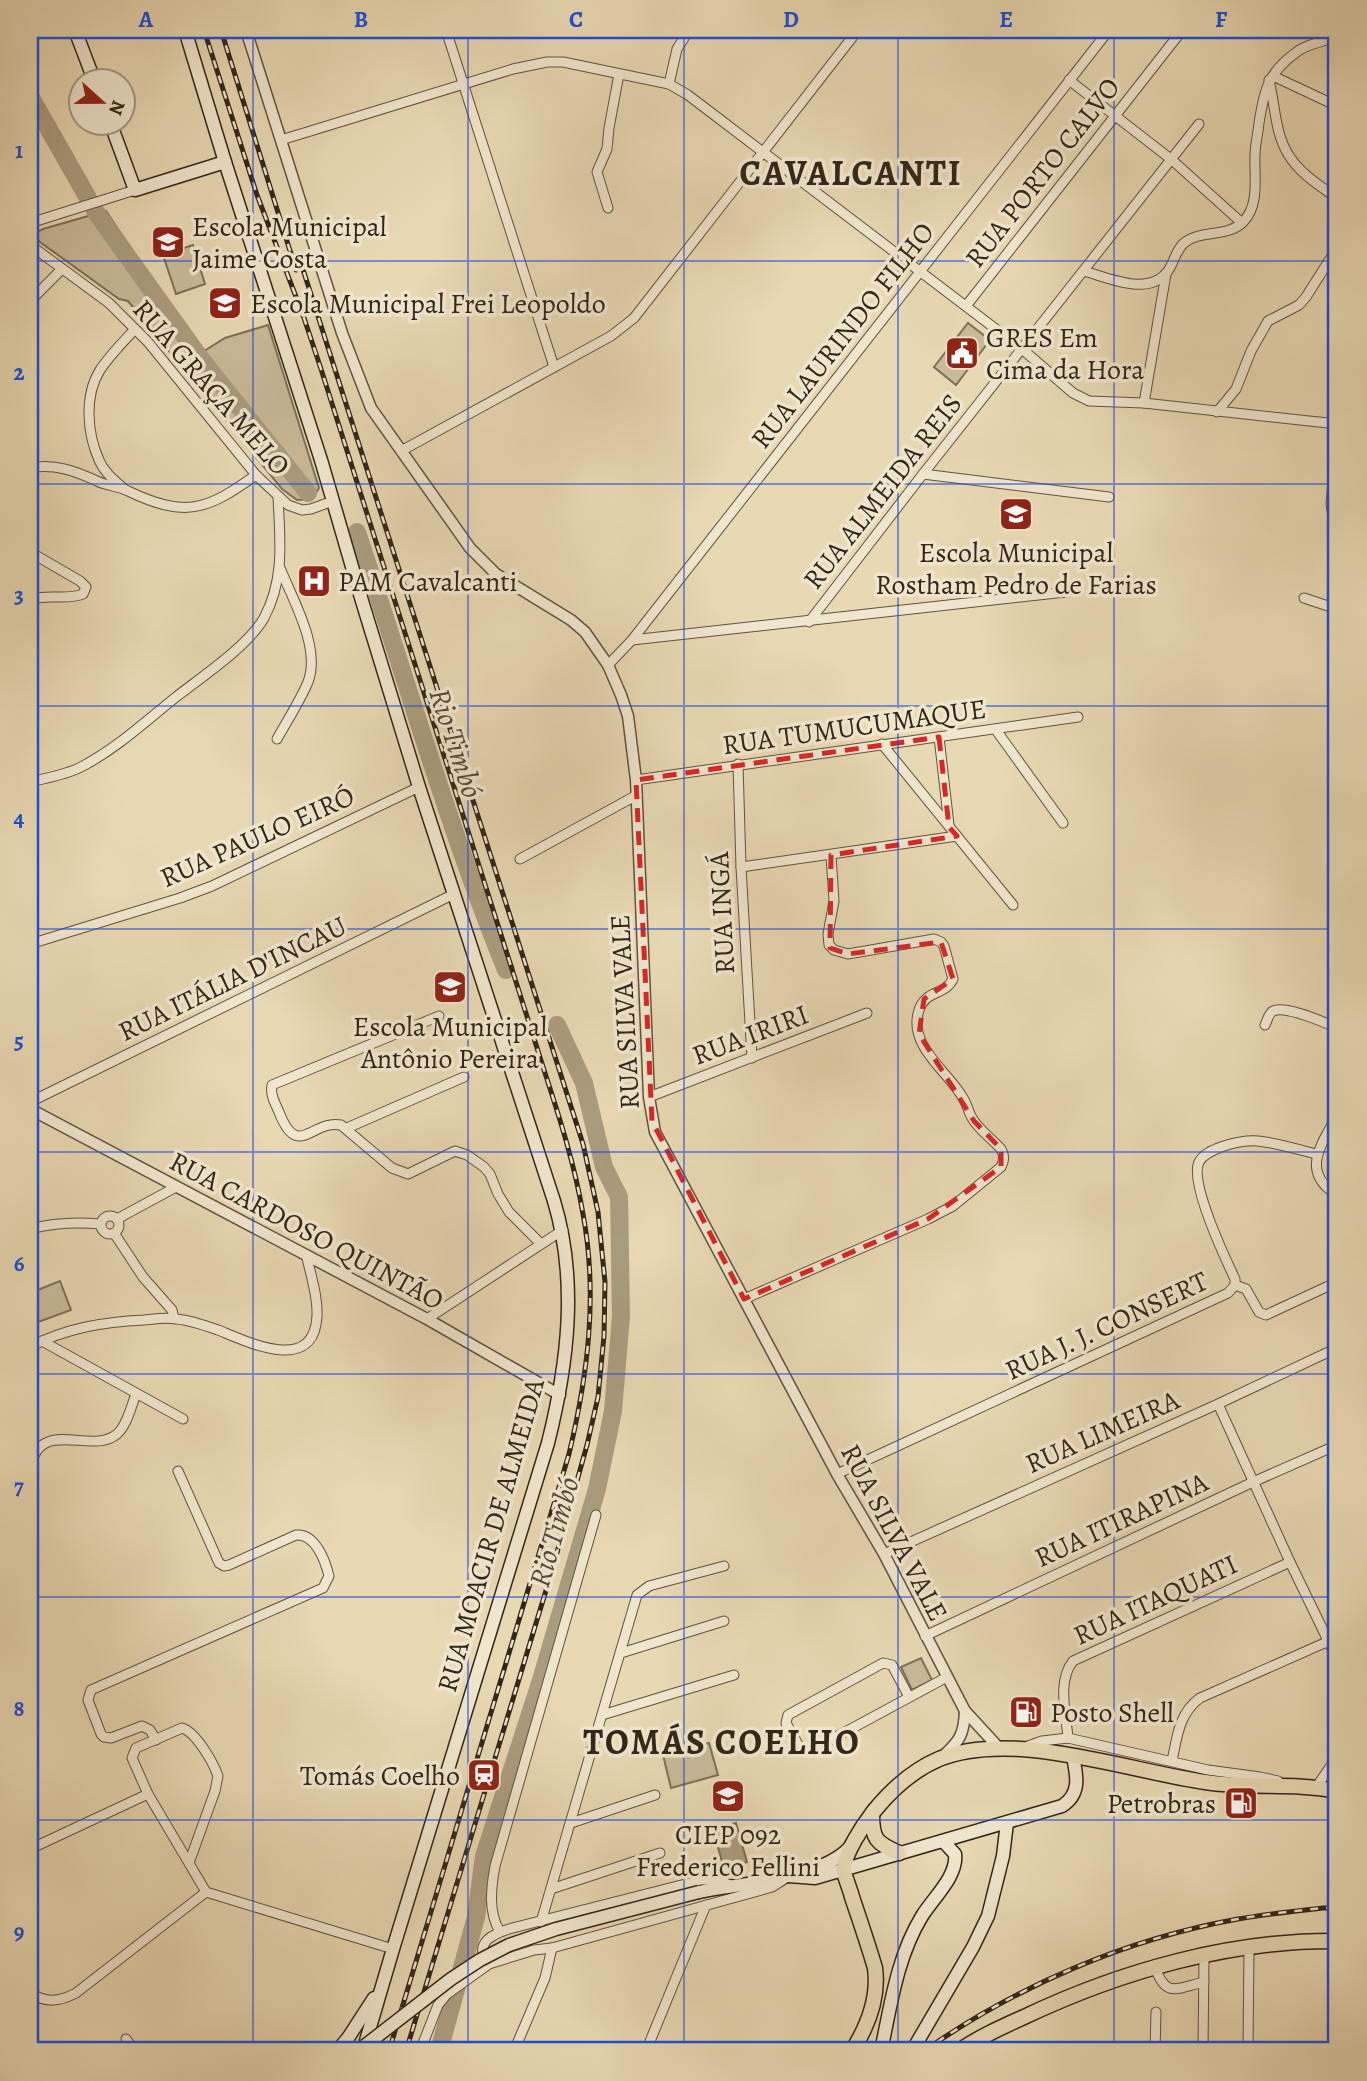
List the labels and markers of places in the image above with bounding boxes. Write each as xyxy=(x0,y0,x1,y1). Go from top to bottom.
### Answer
place label: Escola Municipal Jaime Costa xyxy=(192,208,387,278)
school or university icon: Escola Municipal Jaime Costa xyxy=(149,223,187,261)
school or university icon: Escola Municipal Frei Leopoldo xyxy=(206,284,244,322)
place label: Escola Municipal Frei Leopoldo xyxy=(250,285,606,323)
place label: GRES Em Cima da Hora xyxy=(986,319,1144,389)
public building icon: GRES Em Cima da Hora xyxy=(943,334,981,372)
school or university icon: Escola Municipal Rostham Pedro de Farias xyxy=(997,495,1035,533)
place label: Escola Municipal Rostham Pedro de Farias xyxy=(875,534,1157,604)
hospital icon: PAM Cavalcanti xyxy=(295,562,333,600)
place label: PAM Cavalcanti xyxy=(338,563,517,601)
school or university icon: Escola Municipal Antônio Pereira xyxy=(431,968,469,1006)
place label: Escola Municipal Antônio Pereira xyxy=(353,1008,547,1078)
fuel station icon: Posto Shell xyxy=(1007,1693,1045,1731)
place label: Posto Shell xyxy=(1050,1694,1174,1732)
station icon: Tomás Coelho xyxy=(465,1756,503,1794)
place label: Tomás Coelho xyxy=(300,1757,460,1795)
school or university icon: CIEP 092 Frederico Fellini xyxy=(709,1777,747,1815)
fuel station icon: Petrobras xyxy=(1222,1784,1260,1822)
place label: Petrobras xyxy=(1107,1785,1216,1823)
place label: CIEP 092 Frederico Fellini xyxy=(636,1816,820,1886)

